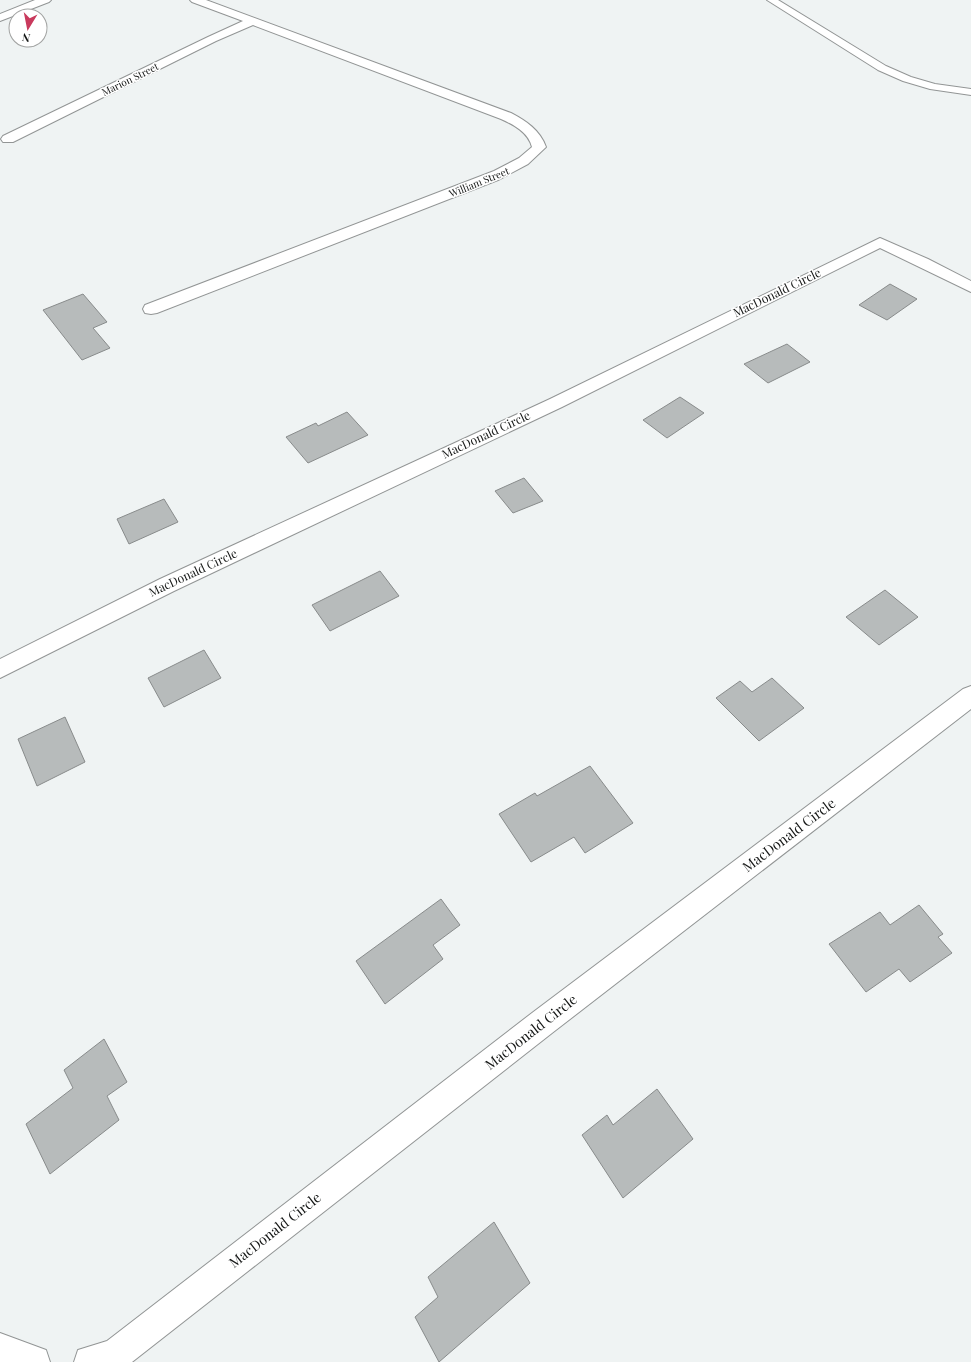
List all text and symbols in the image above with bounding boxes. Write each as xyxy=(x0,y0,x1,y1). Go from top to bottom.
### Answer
north arrow xyxy=(8,8,48,48)
text: N xyxy=(21,30,31,46)
street label: Marion Street xyxy=(99,59,161,99)
street label: William Street xyxy=(446,163,512,201)
street label: MacDonald Circle xyxy=(730,264,823,320)
street label: MacDonald Circle xyxy=(439,407,532,462)
street label: MacDonald Circle xyxy=(146,545,239,600)
street label: MacDonald Circle xyxy=(738,793,839,876)
street label: MacDonald Circle xyxy=(481,990,581,1074)
street label: MacDonald Circle xyxy=(225,1188,325,1272)

